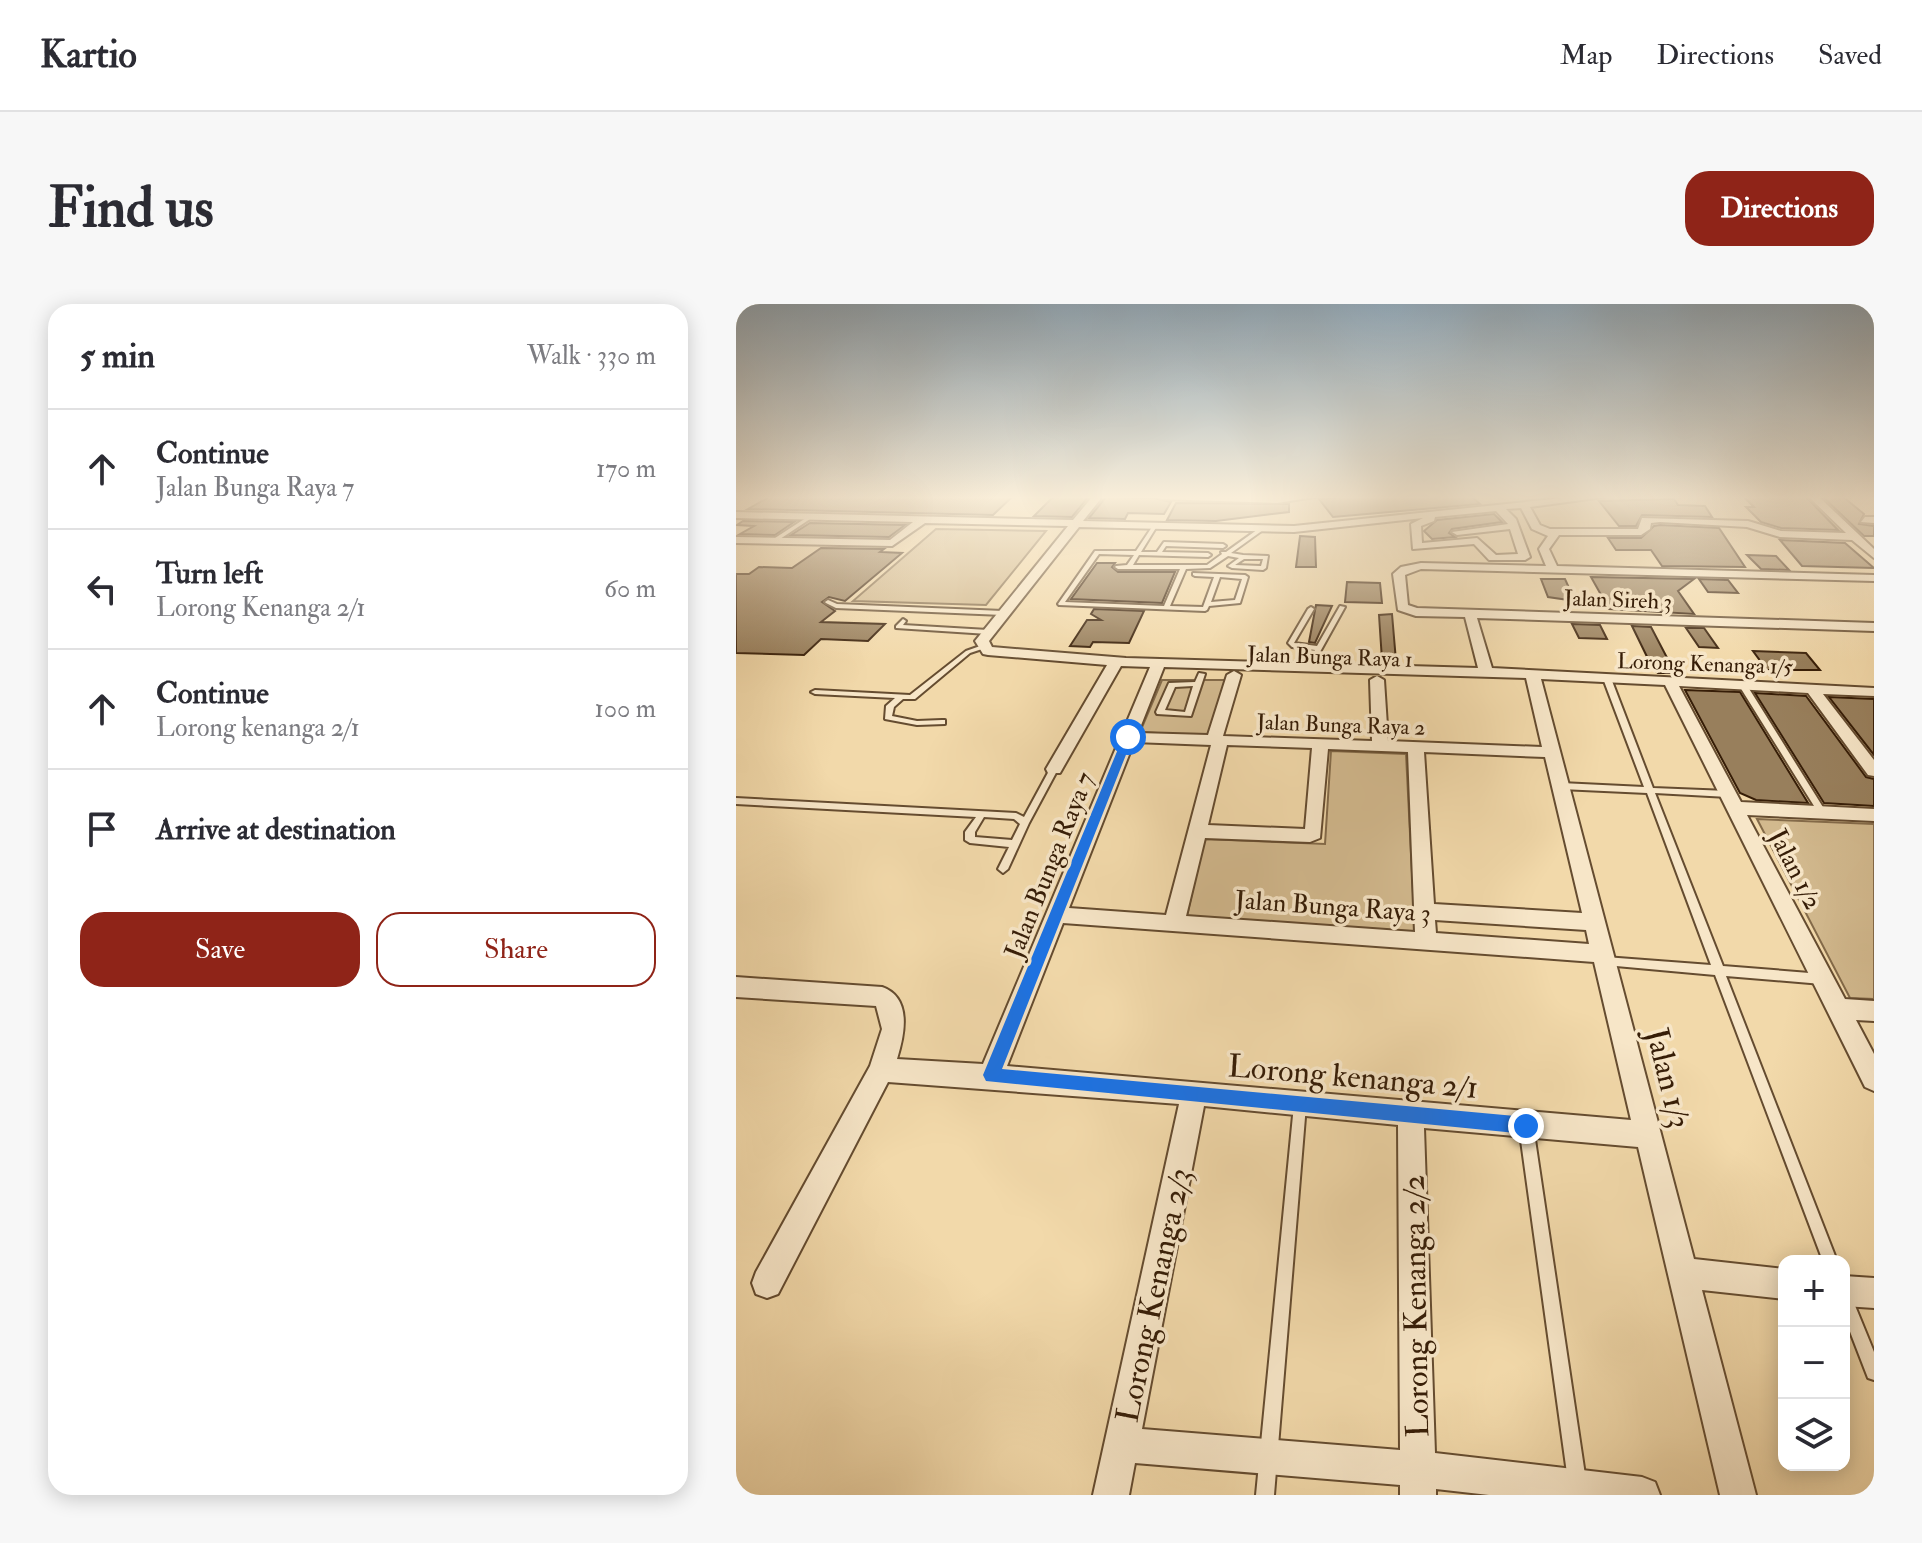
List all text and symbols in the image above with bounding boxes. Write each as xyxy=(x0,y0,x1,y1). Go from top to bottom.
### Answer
text: Kartio xyxy=(40,31,137,79)
text: Map xyxy=(1560,38,1613,73)
text: Directions xyxy=(1657,38,1774,73)
text: Saved xyxy=(1818,38,1882,73)
button: Directions xyxy=(1685,171,1874,246)
text: Find us xyxy=(48,173,214,244)
text: 5 min xyxy=(80,335,155,378)
text: Walk · 330 m xyxy=(527,340,656,372)
text: Continue xyxy=(156,435,269,472)
icon: ahead xyxy=(80,447,124,491)
text: 170 m xyxy=(596,453,656,485)
text: Jalan Bunga Raya 7 xyxy=(156,472,354,504)
text: Turn left xyxy=(156,555,263,592)
icon: left xyxy=(80,567,124,611)
text: 60 m xyxy=(604,573,656,605)
street label: Jalan Sireh 3 xyxy=(1562,584,1672,616)
text: Lorong Kenanga 2/1 xyxy=(156,592,366,624)
street label: Jalan Bunga Raya 1 xyxy=(1246,640,1413,674)
street label: Lorong Kenanga 1/5 xyxy=(1617,647,1794,681)
text: Continue xyxy=(156,675,269,712)
icon: ahead xyxy=(80,687,124,731)
text: 100 m xyxy=(595,693,656,725)
street label: Jalan Bunga Raya 2 xyxy=(1255,708,1426,742)
text: Lorong kenanga 2/1 xyxy=(156,712,360,744)
route start xyxy=(1110,719,1146,755)
street label: Jalan Bunga Raya 7 xyxy=(998,767,1102,964)
icon: arrive xyxy=(80,807,124,851)
text: Arrive at destination xyxy=(156,811,396,848)
street label: Jalan 1/2 xyxy=(1761,823,1829,915)
street label: Jalan Bunga Raya 3 xyxy=(1233,884,1432,930)
button: Save xyxy=(80,912,360,987)
button: Share xyxy=(376,912,656,987)
street label: Jalan 1/3 xyxy=(1636,1023,1700,1133)
street label: Lorong kenanga 2/1 xyxy=(1226,1046,1480,1108)
route end xyxy=(1508,1108,1544,1144)
street label: Lorong Kenanga 2/3 xyxy=(1108,1164,1200,1426)
street label: Lorong Kenanga 2/2 xyxy=(1394,1174,1438,1438)
map controls xyxy=(1778,1255,1850,1471)
button: + xyxy=(1778,1255,1850,1327)
button: − xyxy=(1778,1327,1850,1399)
button: layers xyxy=(1778,1399,1850,1471)

